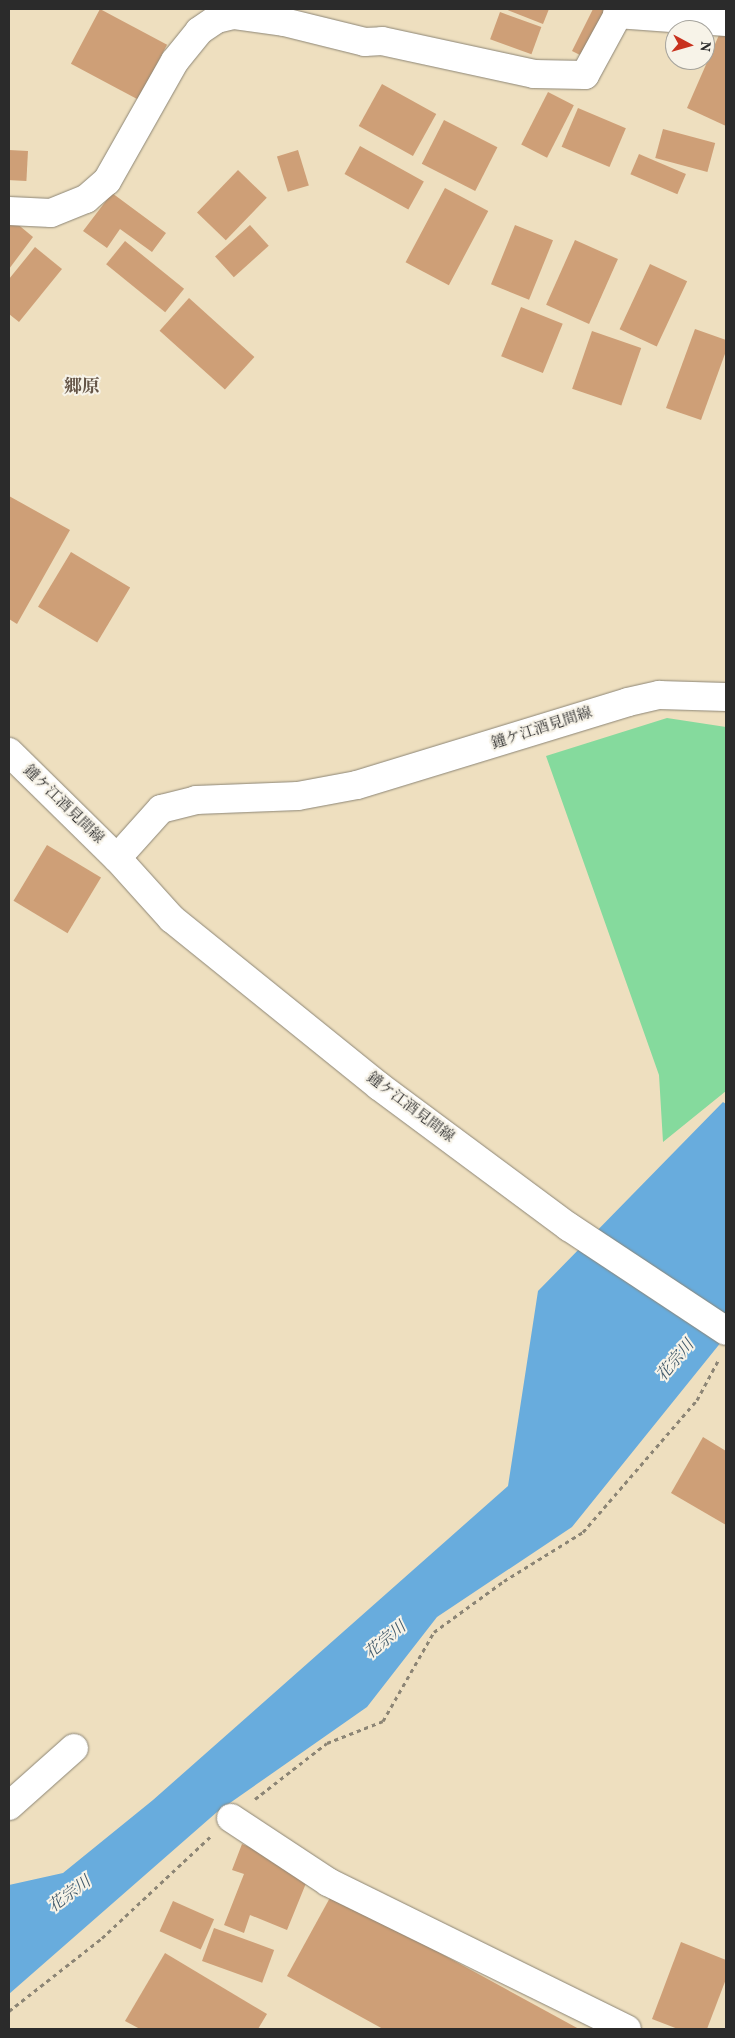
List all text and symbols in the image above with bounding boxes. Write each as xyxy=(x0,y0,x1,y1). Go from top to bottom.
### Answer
north arrow xyxy=(665,20,715,70)
text: N xyxy=(694,40,714,53)
district label: 郷原 xyxy=(64,377,100,399)
street label: 鐘ケ江酒見間線 xyxy=(489,704,595,754)
street label: 鐘ケ江酒見間線 xyxy=(19,762,107,848)
street label: 鐘ケ江酒見間線 xyxy=(363,1069,457,1147)
water label: 花宗川 xyxy=(653,1336,699,1386)
water label: 花宗川 xyxy=(361,1618,411,1664)
water label: 花宗川 xyxy=(45,1873,95,1917)

